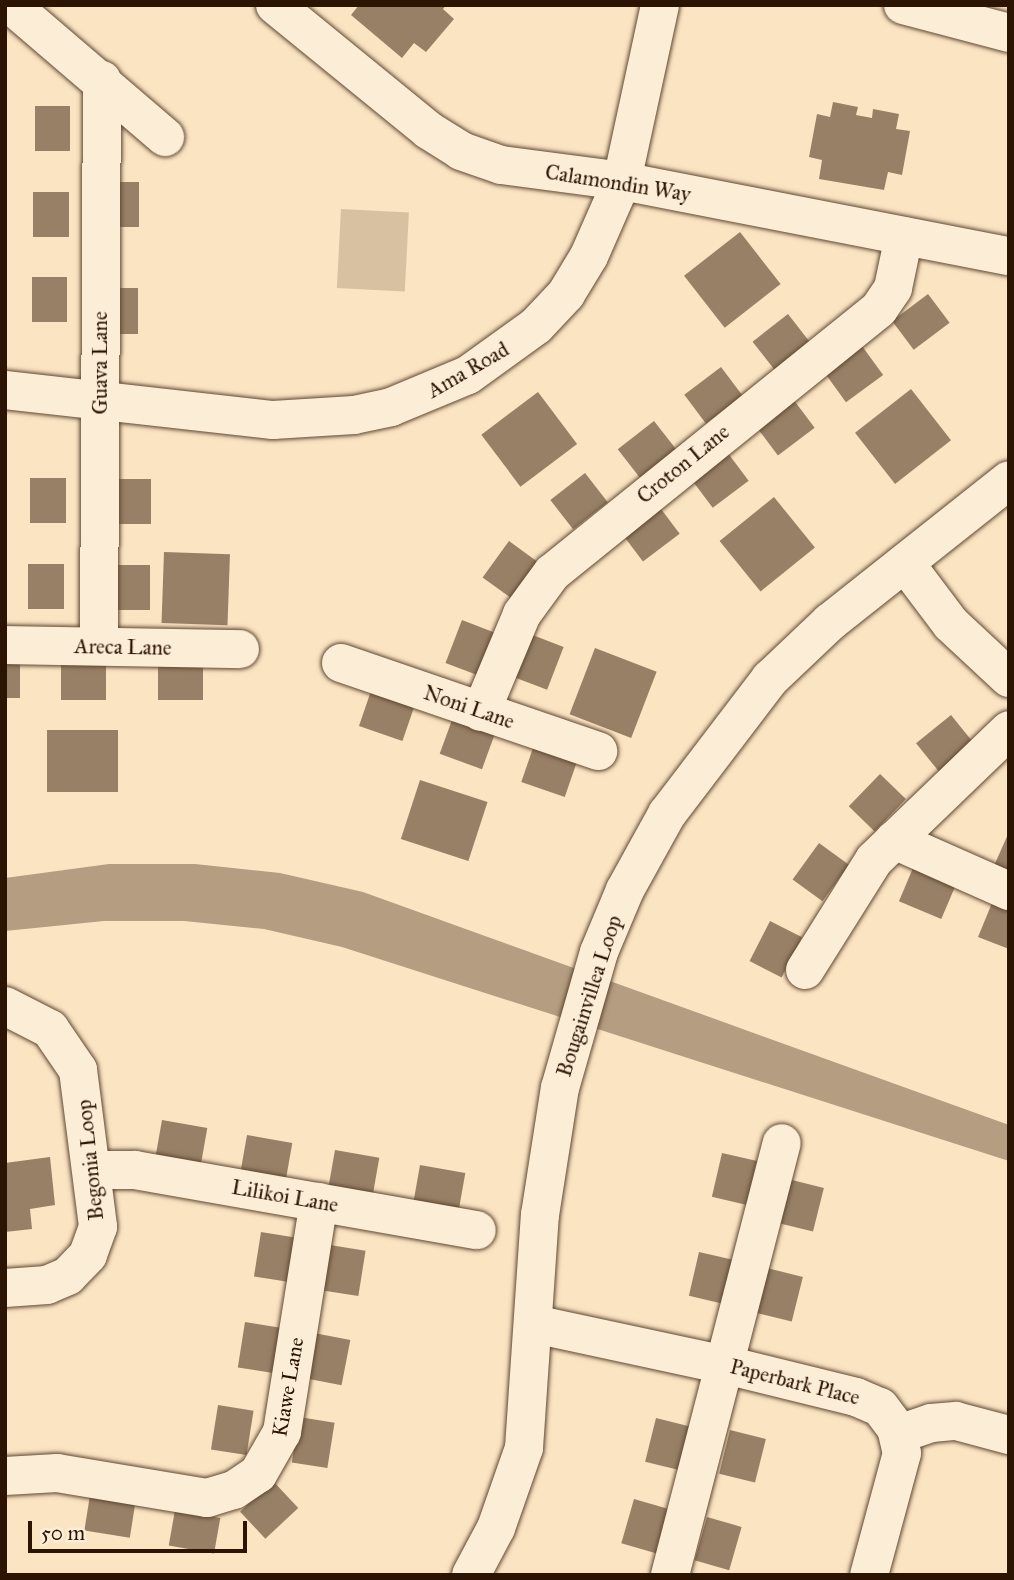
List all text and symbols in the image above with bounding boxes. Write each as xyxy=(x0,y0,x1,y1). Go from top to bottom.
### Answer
street label: Calamondin Way xyxy=(543,159,693,207)
street label: Guava Lane xyxy=(87,311,113,415)
street label: Ama Road xyxy=(423,337,513,403)
street label: Croton Lane xyxy=(632,419,734,509)
street label: Areca Lane xyxy=(74,634,172,660)
street label: Noni Lane xyxy=(420,680,518,734)
street label: Bougainvillea Loop xyxy=(551,912,627,1080)
street label: Begonia Loop xyxy=(71,1098,109,1222)
street label: Lilikoi Lane xyxy=(230,1174,340,1218)
street label: Kiawe Lane xyxy=(267,1335,309,1439)
street label: Paperbark Place xyxy=(727,1354,863,1410)
scale bar xyxy=(32,1506,250,1550)
text: 50 m xyxy=(41,1520,85,1546)

